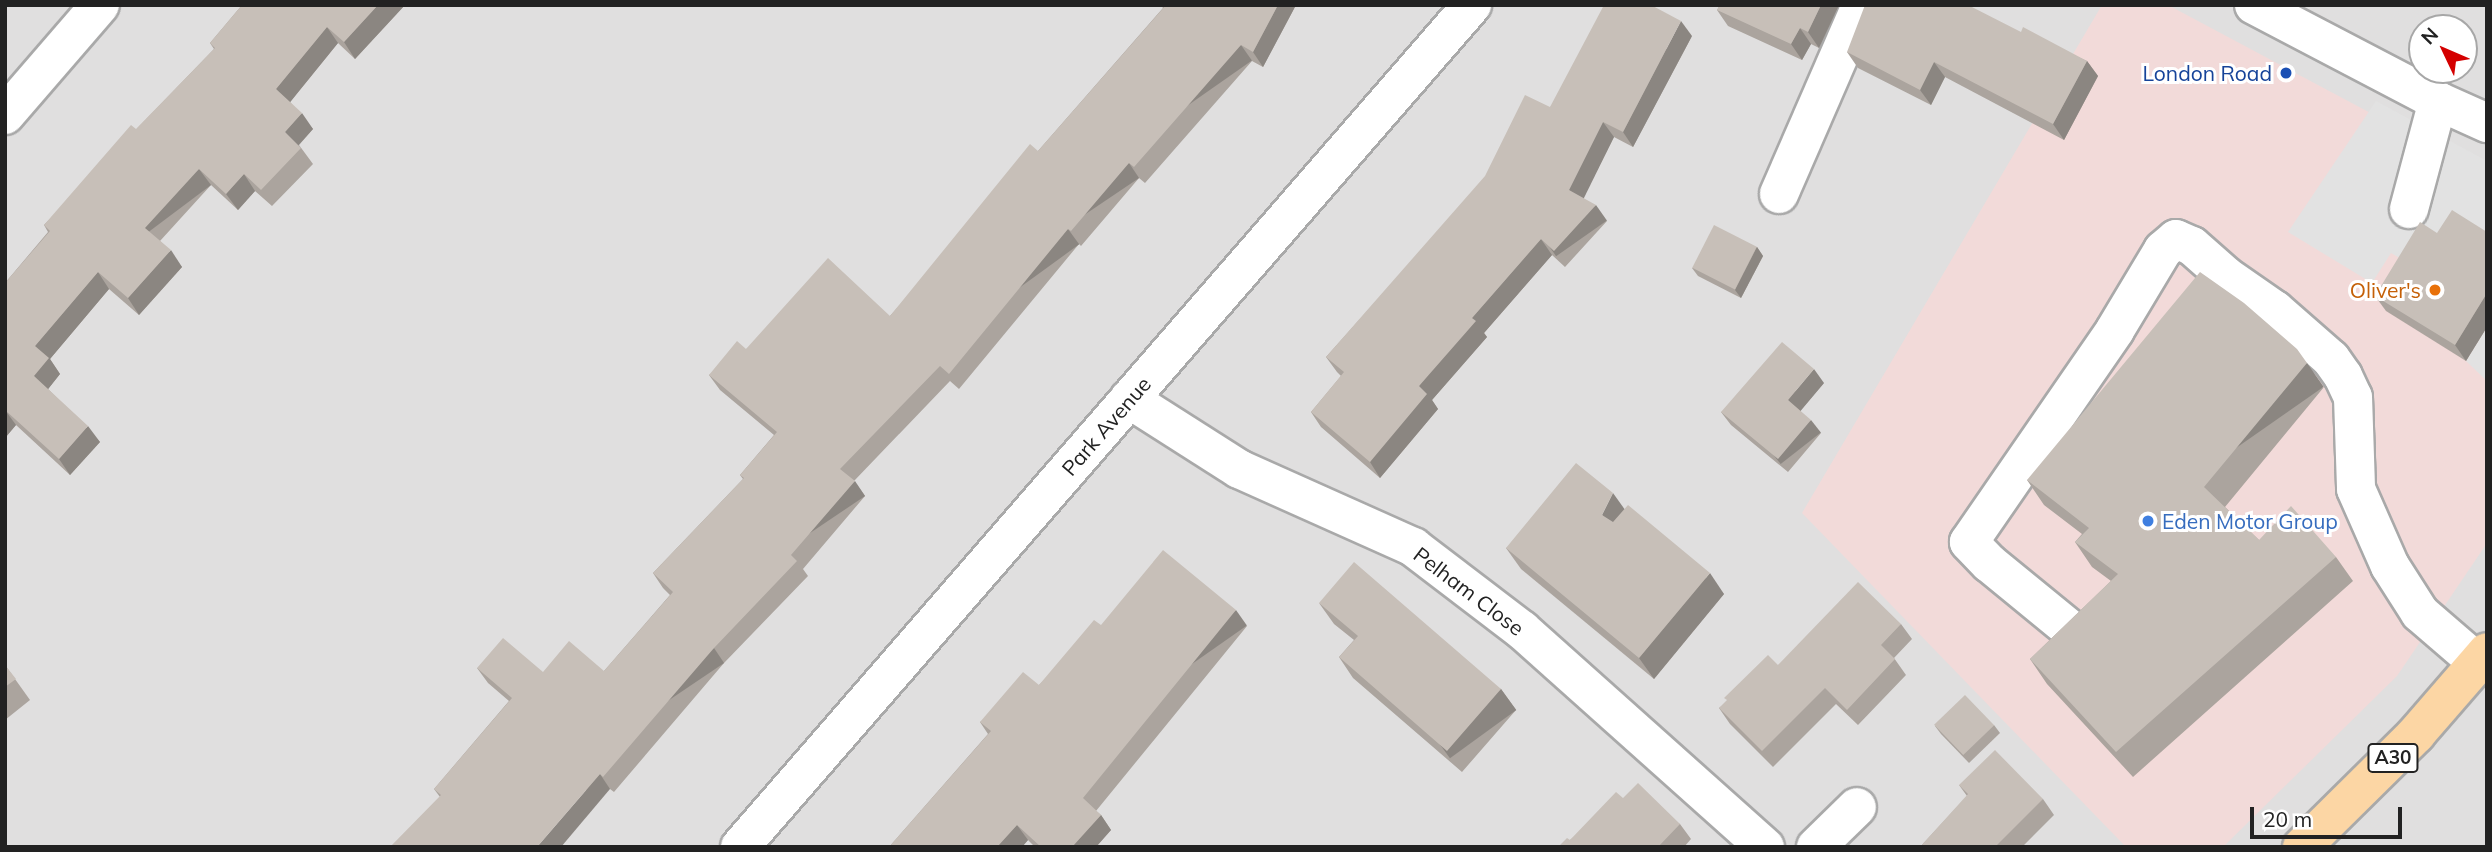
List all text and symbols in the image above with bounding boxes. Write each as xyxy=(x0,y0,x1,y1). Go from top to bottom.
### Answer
north arrow xyxy=(2408,14,2478,84)
text: N xyxy=(2416,22,2443,49)
place label: London Road xyxy=(2143,60,2272,86)
marker: London Road xyxy=(2278,65,2294,81)
place label: Oliver's xyxy=(2350,277,2421,303)
marker: Oliver's xyxy=(2427,282,2443,298)
street label: Park Avenue xyxy=(1056,371,1156,481)
place label: Eden Motor Group xyxy=(2162,508,2338,534)
marker: Eden Motor Group xyxy=(2140,513,2156,529)
street label: Pelham Close xyxy=(1409,541,1529,641)
road number: A30 xyxy=(2367,743,2419,774)
scale bar xyxy=(2254,792,2406,836)
text: 20 m xyxy=(2263,806,2312,832)

